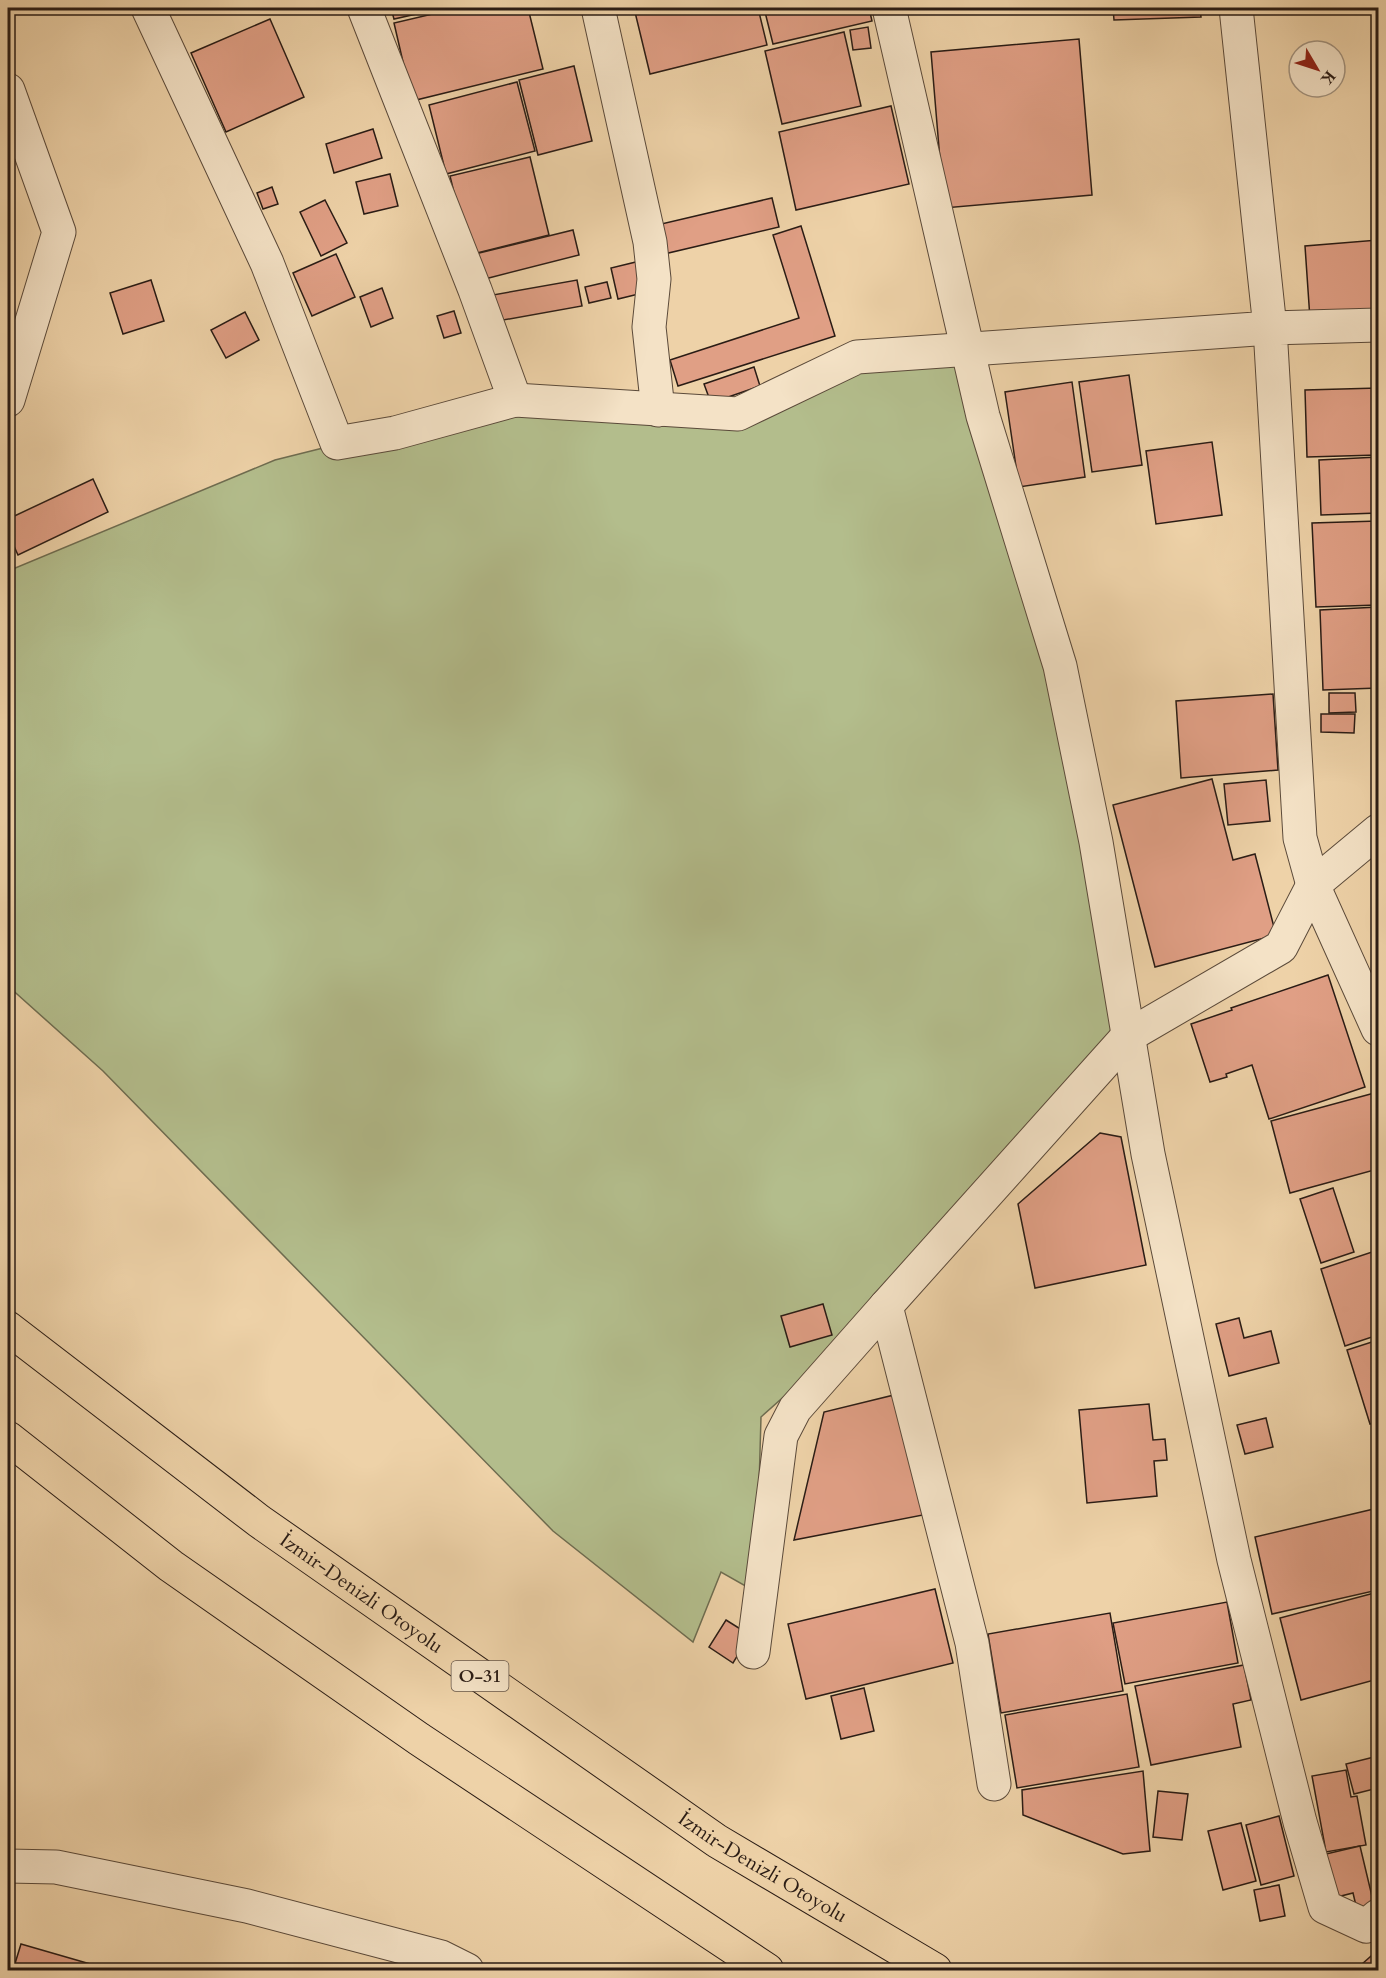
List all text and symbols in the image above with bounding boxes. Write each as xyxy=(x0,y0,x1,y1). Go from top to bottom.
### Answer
north arrow xyxy=(1287,39,1347,99)
text: K xyxy=(1315,66,1341,90)
street label: İzmir-Denizli Otoyolu xyxy=(275,1526,449,1659)
road number: O-31 xyxy=(452,1661,508,1691)
street label: İzmir-Denizli Otoyolu xyxy=(673,1805,853,1929)

